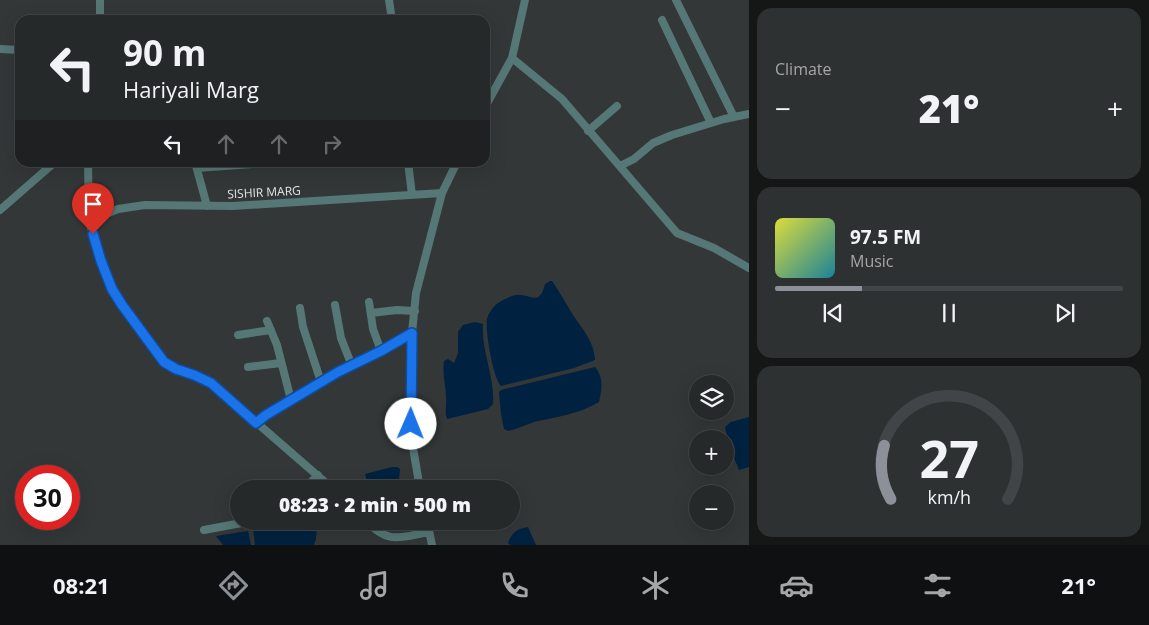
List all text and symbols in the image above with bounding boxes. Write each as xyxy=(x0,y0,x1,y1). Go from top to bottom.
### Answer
text: 90 m xyxy=(123,29,206,76)
icon: left xyxy=(40,35,105,100)
text: Climate xyxy=(775,58,832,80)
text: Hariyali Marg xyxy=(123,74,259,104)
text: 21° xyxy=(919,82,979,134)
text: − xyxy=(775,89,791,127)
text: + xyxy=(1107,89,1123,127)
icon: left xyxy=(159,130,187,158)
icon: ahead xyxy=(212,130,240,158)
icon: ahead xyxy=(265,130,293,158)
icon: right xyxy=(318,130,346,158)
street label: SISHIR MARG xyxy=(227,182,301,202)
pin xyxy=(72,183,114,234)
icon: arrive xyxy=(79,190,107,218)
text: 97.5 FM xyxy=(850,224,921,250)
text: Music xyxy=(850,250,894,272)
icon: previous xyxy=(819,299,847,327)
icon: pause xyxy=(935,299,963,327)
icon: next xyxy=(1051,299,1079,327)
map controls xyxy=(689,375,734,530)
button: layers xyxy=(689,375,734,420)
position arrow xyxy=(384,397,436,449)
text: 27 xyxy=(919,422,979,493)
button: + xyxy=(689,430,734,475)
speed limit sign: 30 xyxy=(15,465,80,530)
button: − xyxy=(689,485,734,530)
text: km/h xyxy=(927,485,971,509)
text: 08:23 · 2 min · 500 m xyxy=(279,492,471,518)
icon: directions xyxy=(216,568,251,603)
icon: music xyxy=(357,568,392,603)
icon: phone xyxy=(497,568,532,603)
icon: climate xyxy=(638,568,673,603)
icon: car xyxy=(779,568,814,603)
icon: filters xyxy=(920,568,955,603)
text: 08:21 xyxy=(53,570,110,600)
text: 21° xyxy=(1061,570,1096,600)

